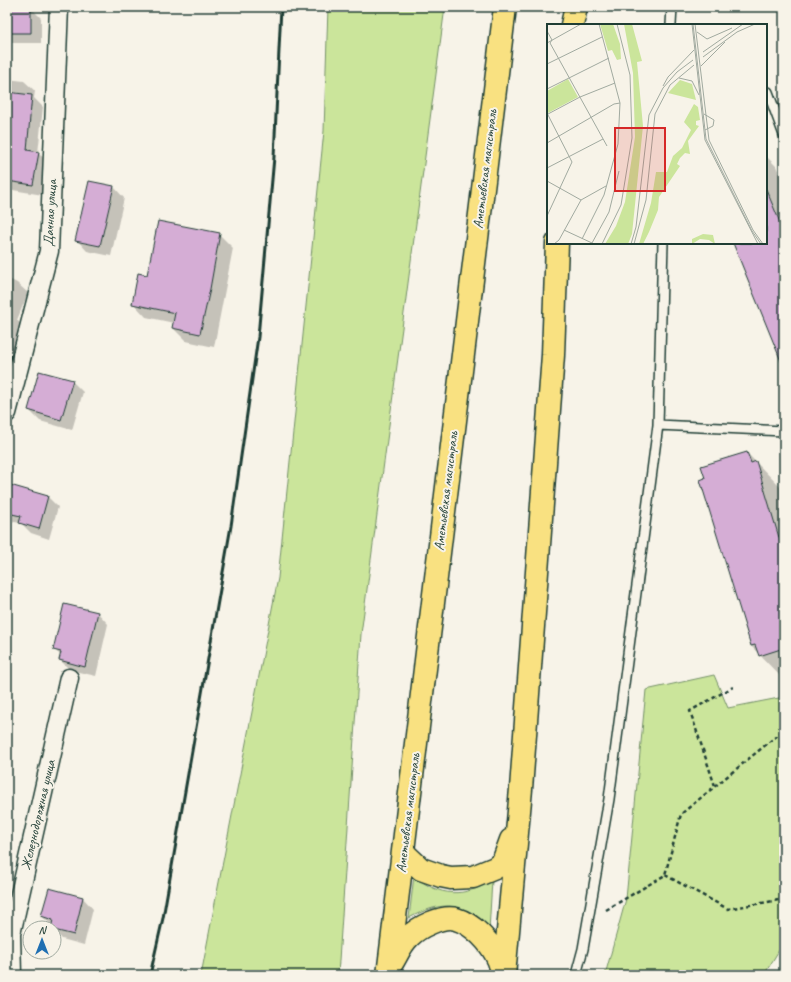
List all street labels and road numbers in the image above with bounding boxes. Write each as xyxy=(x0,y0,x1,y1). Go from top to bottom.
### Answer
street label: Аметьевская магистраль xyxy=(469,107,501,230)
street label: Дачная улица xyxy=(40,178,60,247)
street label: Аметьевская магистраль xyxy=(430,429,462,552)
street label: Аметьевская магистраль xyxy=(392,751,424,874)
street label: Железнодорожная улица xyxy=(17,757,59,872)

